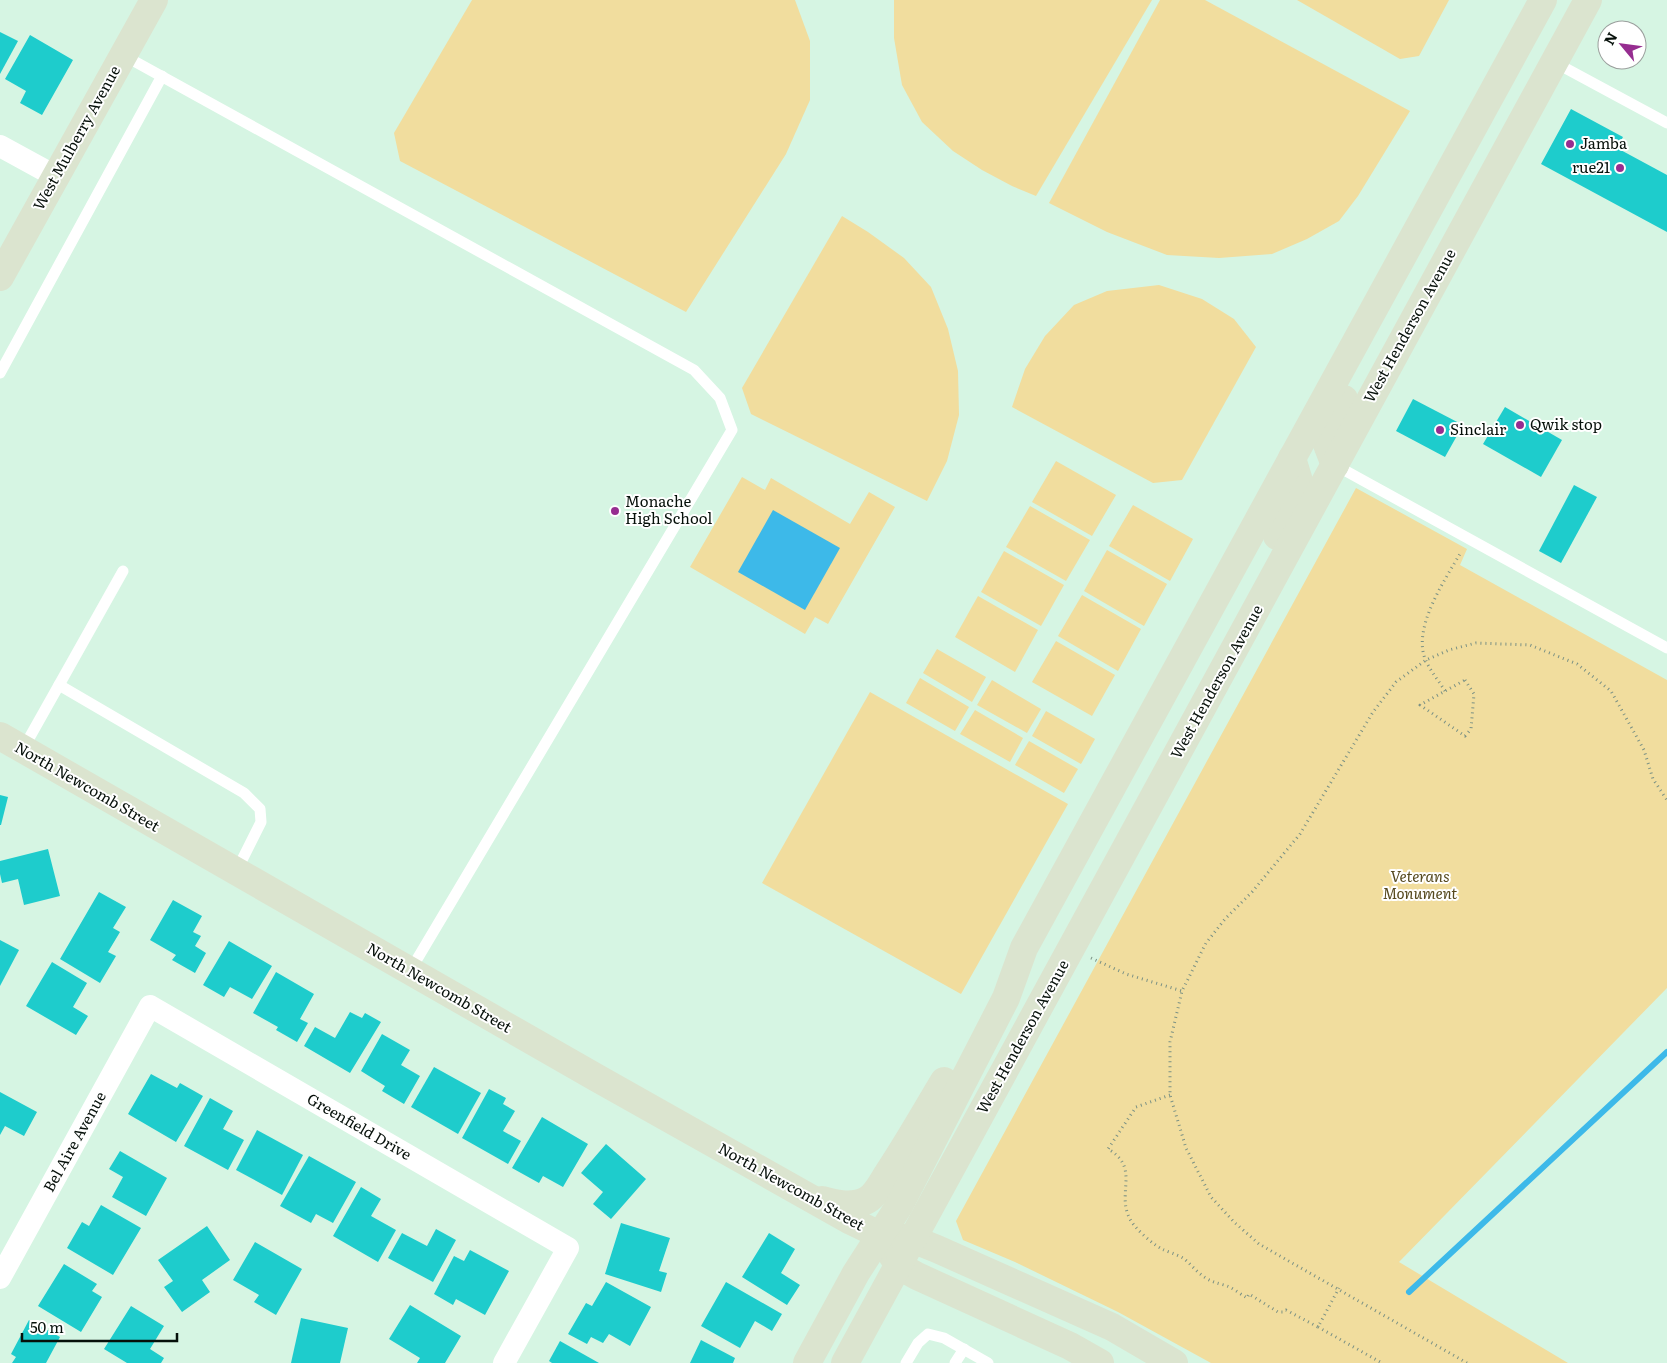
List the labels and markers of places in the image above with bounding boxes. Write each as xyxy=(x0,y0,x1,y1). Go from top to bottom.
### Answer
place label: Jamba xyxy=(1580,131,1628,154)
marker: Jamba xyxy=(1564,138,1576,150)
place label: rue21 xyxy=(1572,155,1610,178)
marker: rue21 xyxy=(1614,162,1626,174)
place label: Qwik stop xyxy=(1530,412,1602,435)
place label: Sinclair xyxy=(1450,417,1506,440)
marker: Qwik stop xyxy=(1514,419,1526,431)
marker: Sinclair xyxy=(1434,424,1446,436)
place label: Monache High School xyxy=(625,489,712,529)
marker: Monache High School xyxy=(609,505,621,517)

